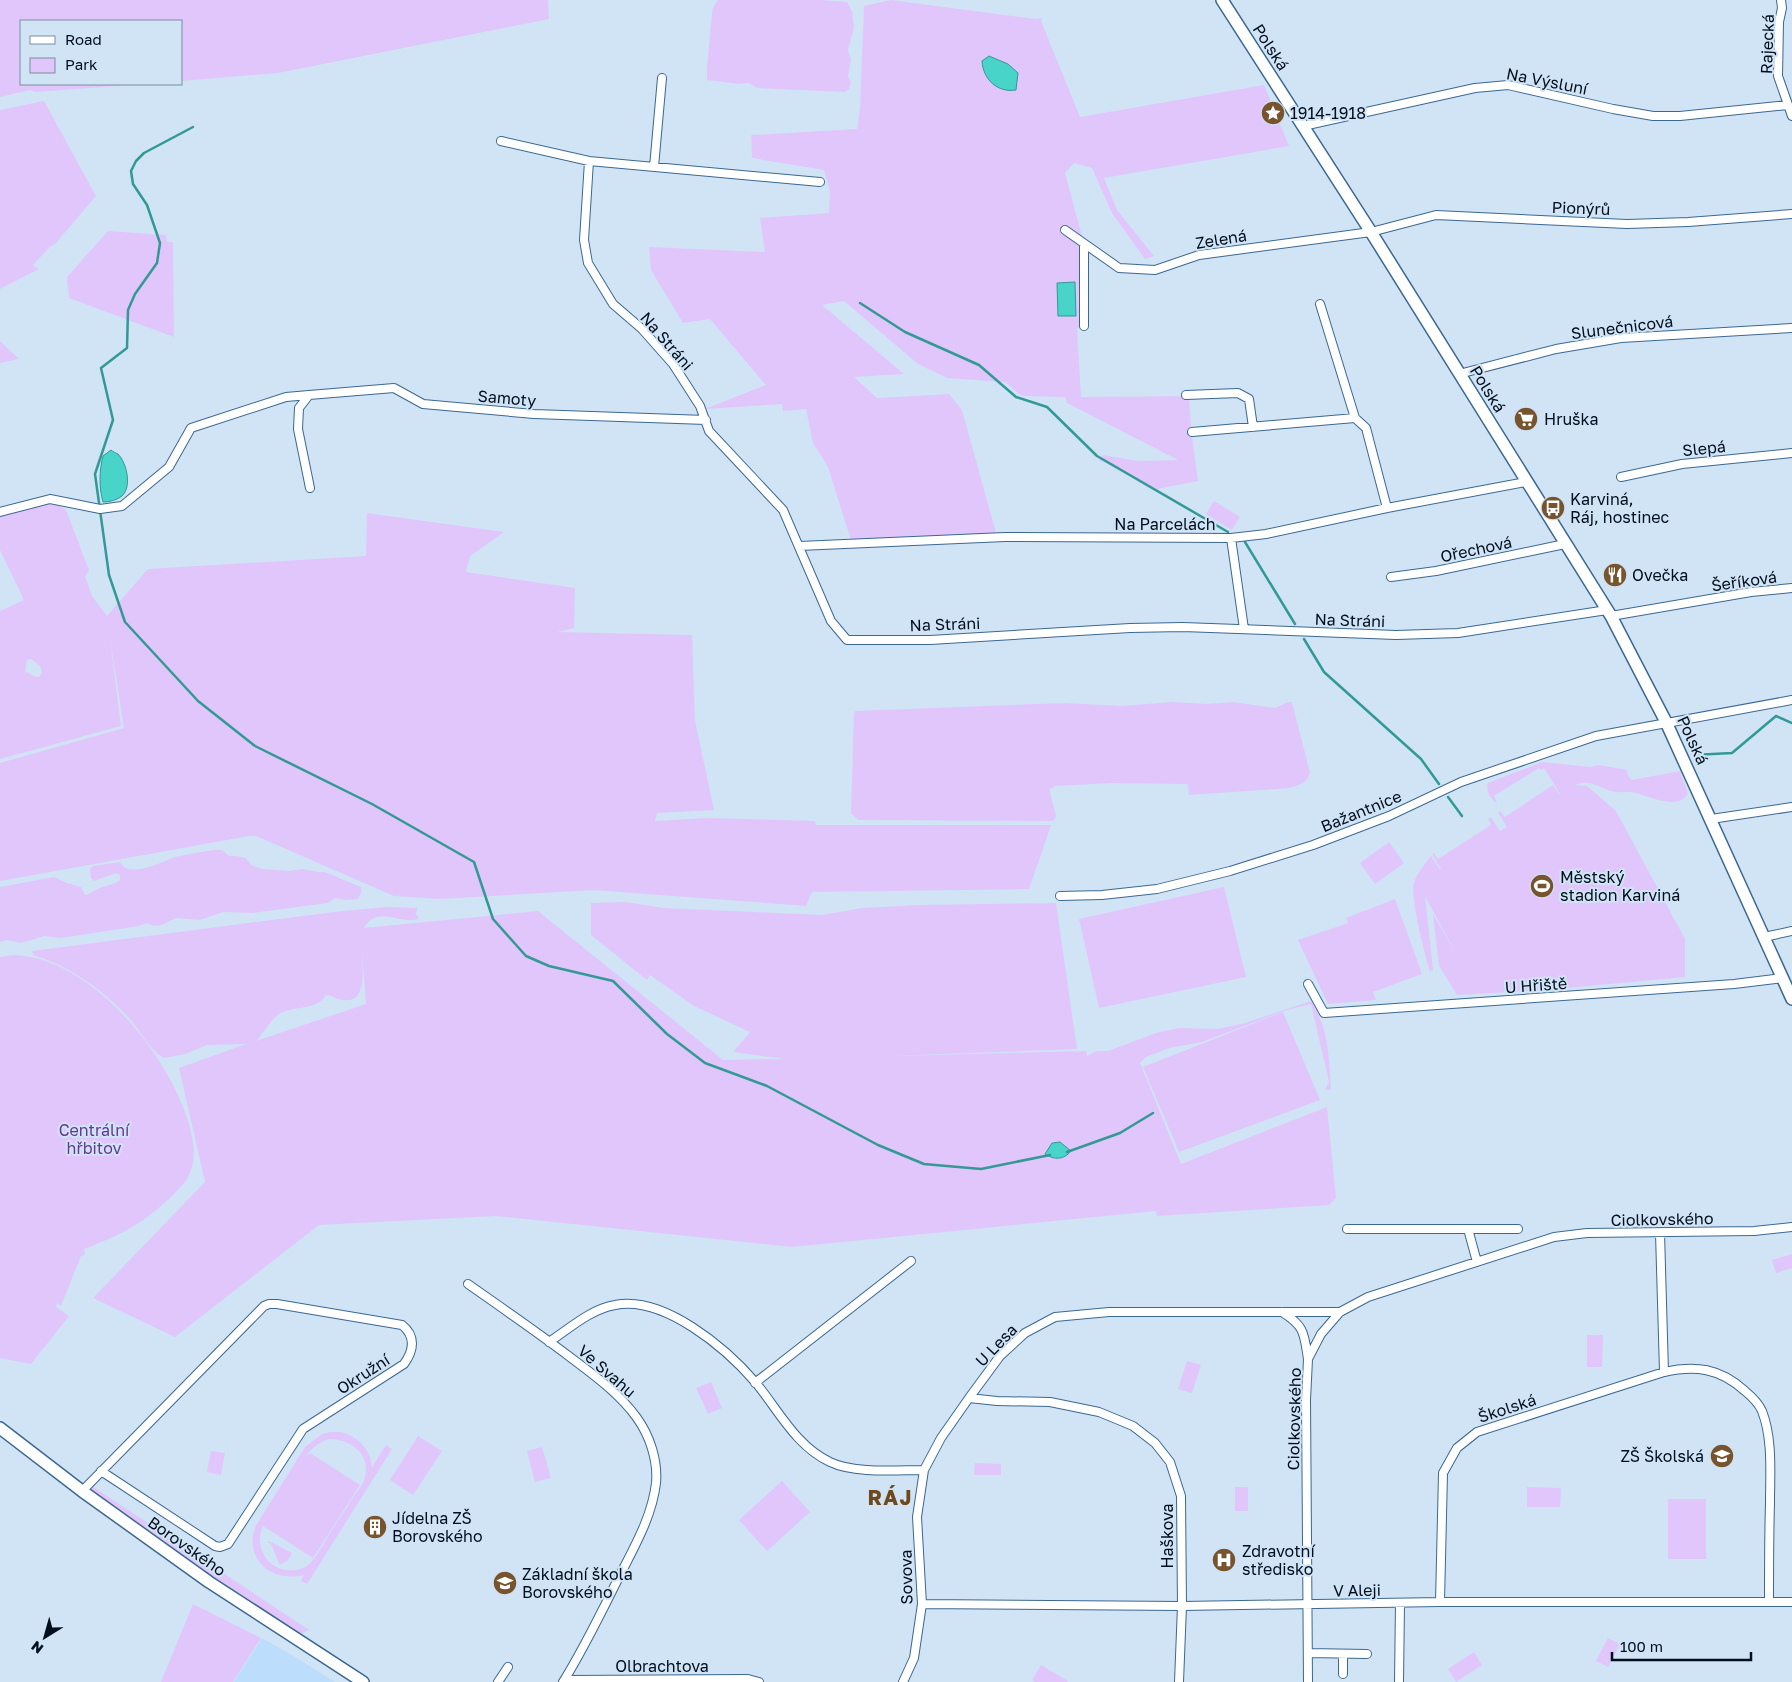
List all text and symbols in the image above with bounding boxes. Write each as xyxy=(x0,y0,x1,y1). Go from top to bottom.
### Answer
street label: Rajecká xyxy=(1756,14,1778,74)
legend xyxy=(20,20,182,85)
street label: Polská xyxy=(1249,20,1293,74)
text: Road xyxy=(65,30,102,48)
text: Park xyxy=(65,55,98,73)
street label: Na Výsluní xyxy=(1505,63,1591,99)
place icon: 1914-1918 xyxy=(1260,100,1286,126)
place label: 1914-1918 xyxy=(1290,103,1366,123)
street label: Pionýrů xyxy=(1551,197,1611,219)
street label: Zelená xyxy=(1194,225,1248,253)
street label: Na Stráni xyxy=(636,308,698,374)
street label: Slunečnicová xyxy=(1570,311,1674,343)
street label: Polská xyxy=(1466,362,1510,416)
street label: Samoty xyxy=(477,385,537,411)
supermarket icon: Hruška xyxy=(1513,406,1539,432)
place label: Hruška xyxy=(1544,409,1598,429)
street label: Slepá xyxy=(1681,436,1727,460)
place label: Karviná, Ráj, hostinec xyxy=(1570,489,1670,527)
bus stop icon: Karviná, Ráj, hostinec xyxy=(1540,495,1566,521)
street label: Na Parcelách xyxy=(1114,514,1216,534)
street label: Ořechová xyxy=(1438,532,1514,566)
restaurant icon: Ovečka xyxy=(1602,562,1628,588)
place label: Ovečka xyxy=(1632,565,1688,585)
street label: Šeříková xyxy=(1710,567,1778,595)
street label: Na Stráni xyxy=(1314,609,1386,631)
street label: Na Stráni xyxy=(909,613,981,635)
street label: Polská xyxy=(1673,712,1713,768)
street label: Bažantnice xyxy=(1318,786,1404,836)
place label: Městský stadion Karviná xyxy=(1560,867,1680,905)
sports icon: Městský stadion Karviná xyxy=(1529,873,1555,899)
street label: U Hřiště xyxy=(1504,973,1568,997)
park label: Centrální hřbitov xyxy=(59,1120,131,1158)
street label: Ciolkovského xyxy=(1610,1208,1714,1230)
street label: U Lesa xyxy=(971,1320,1021,1370)
street label: Ve Svahu xyxy=(574,1340,640,1402)
street label: Okružní xyxy=(333,1349,395,1398)
street label: Ciolkovského xyxy=(1283,1367,1305,1471)
street label: Školská xyxy=(1475,1389,1539,1427)
school or university icon: ZŠ Školská xyxy=(1709,1443,1735,1469)
place label: ZŠ Školská xyxy=(1620,1446,1704,1466)
district label: RÁJ xyxy=(868,1484,912,1510)
street label: Haškova xyxy=(1157,1503,1177,1569)
place label: Jídelna ZŠ Borovského xyxy=(392,1508,483,1546)
street label: Borovského xyxy=(144,1512,230,1580)
building icon: Jídelna ZŠ Borovského xyxy=(362,1514,388,1540)
place label: Zdravotní středisko xyxy=(1242,1541,1316,1579)
hospital icon: Zdravotní středisko xyxy=(1211,1547,1237,1573)
street label: Sovova xyxy=(896,1549,916,1605)
place label: Základní škola Borovského xyxy=(522,1564,633,1602)
school or university icon: Základní škola Borovského xyxy=(492,1570,518,1596)
street label: V Aleji xyxy=(1333,1580,1381,1600)
north arrow xyxy=(20,1612,70,1662)
scale bar xyxy=(1612,1630,1751,1662)
text: 100 m xyxy=(1620,1637,1663,1655)
text: N xyxy=(28,1638,46,1658)
street label: Olbrachtova xyxy=(615,1656,709,1676)

